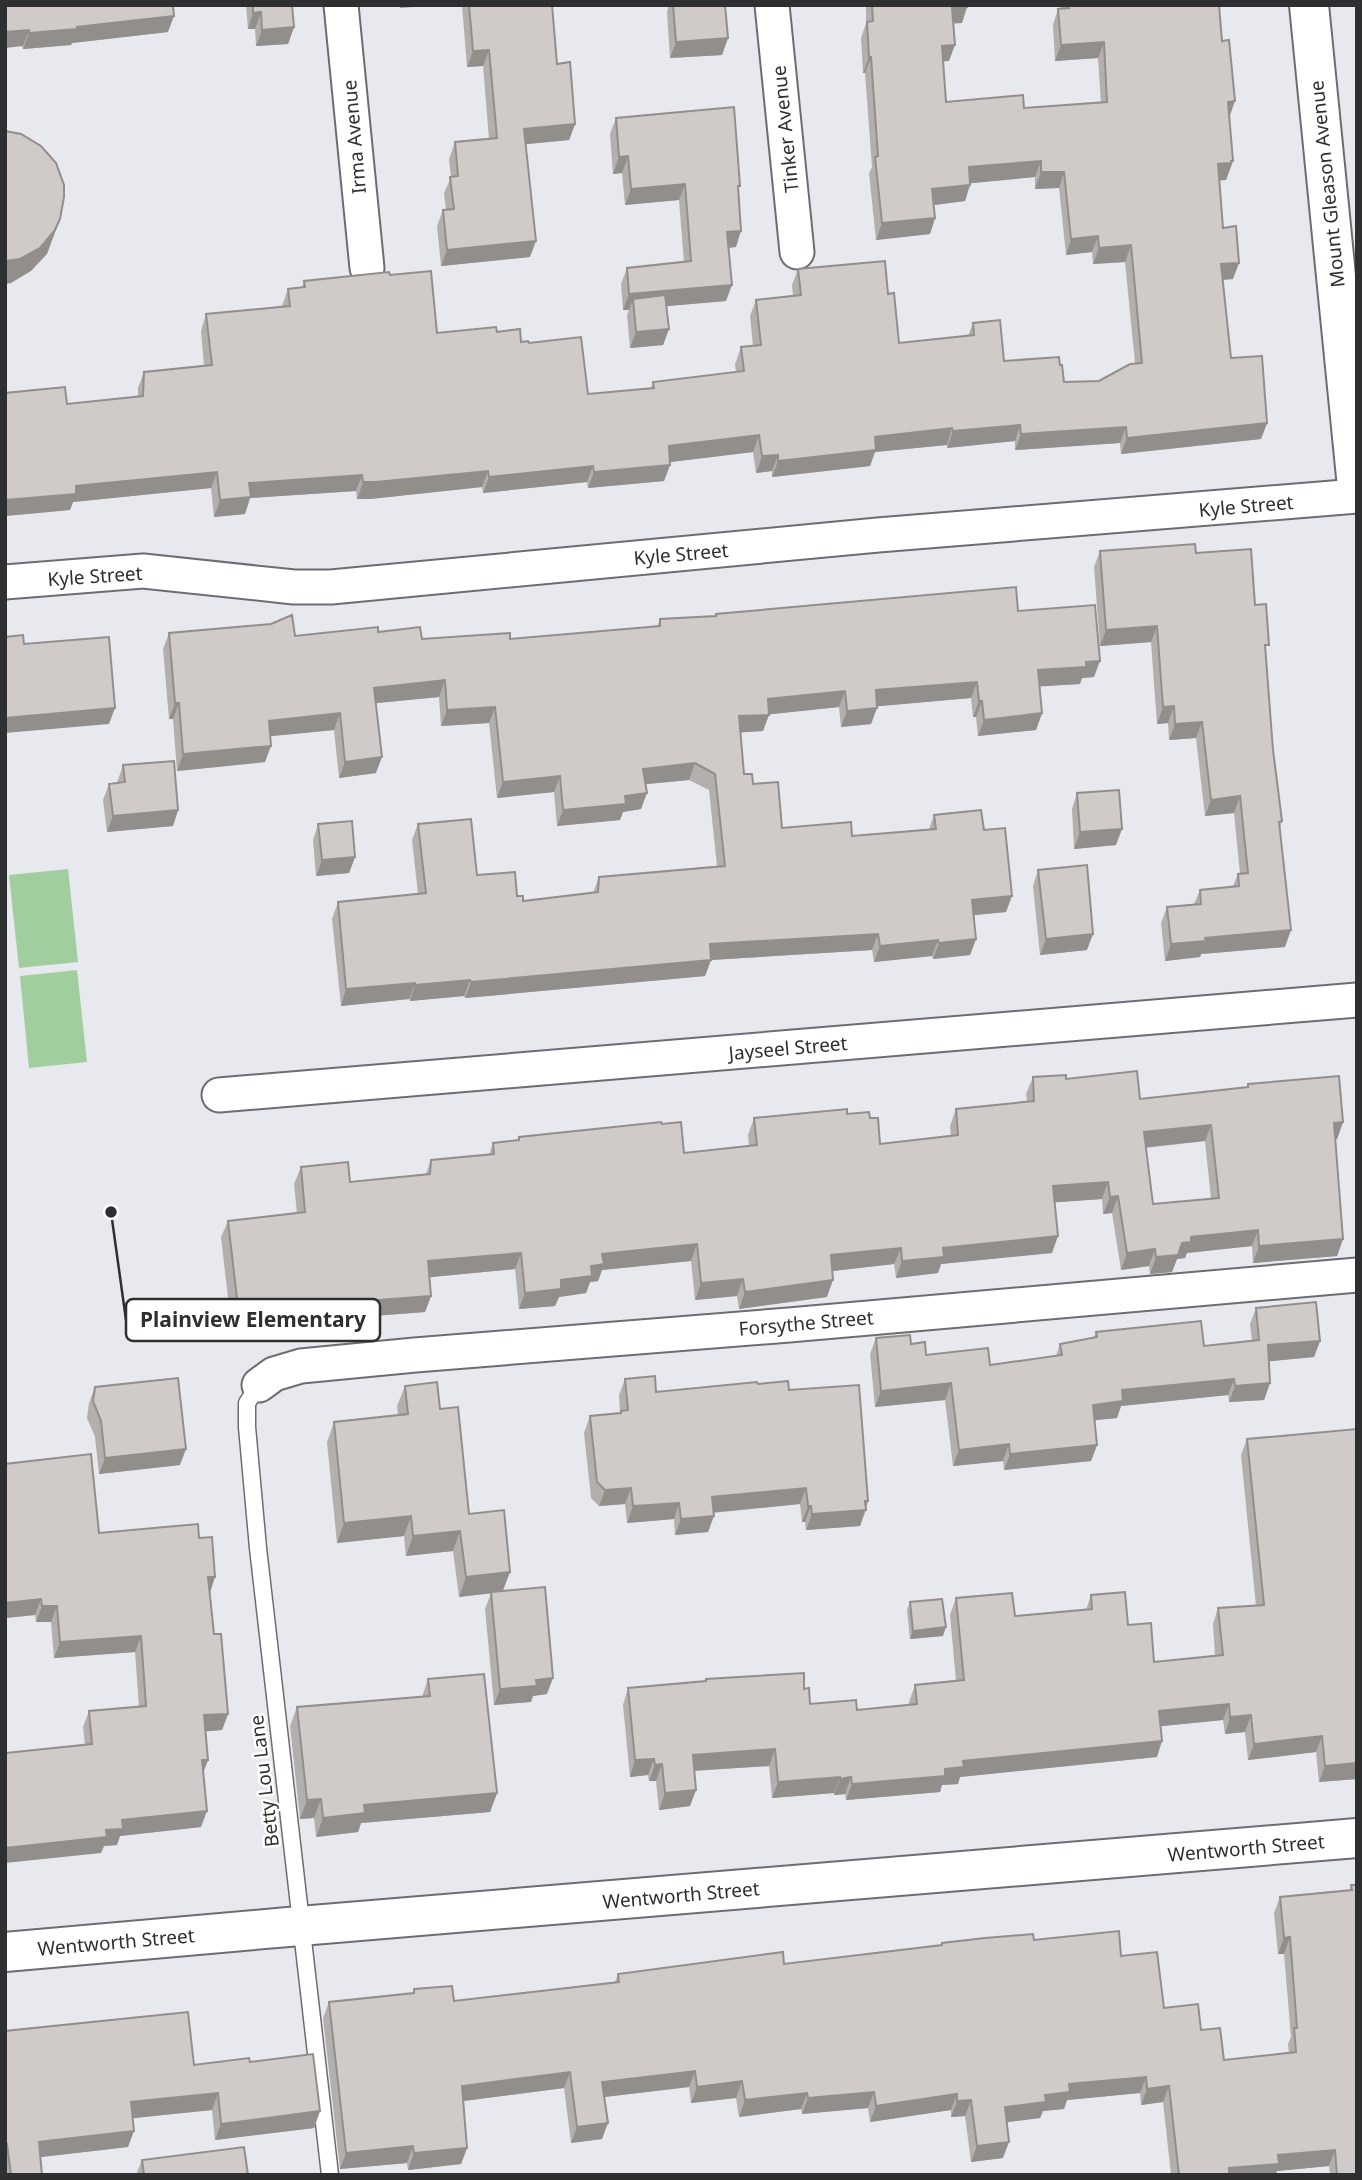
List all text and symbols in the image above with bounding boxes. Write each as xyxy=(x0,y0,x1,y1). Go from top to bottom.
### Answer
street label: Tinker Avenue xyxy=(765,64,805,194)
street label: Irma Avenue xyxy=(336,79,372,195)
street label: Mount Gleason Avenue xyxy=(1303,79,1351,289)
street label: Kyle Street xyxy=(1198,489,1295,523)
street label: Kyle Street xyxy=(633,537,730,571)
street label: Kyle Street xyxy=(47,560,143,592)
street label: Jayseel Street xyxy=(726,1030,849,1066)
callout: Plainview Elementary xyxy=(126,1299,380,1341)
street label: Forsythe Street xyxy=(737,1304,875,1342)
text: Plainview Elementary xyxy=(140,1305,366,1333)
street label: Betty Lou Lane xyxy=(243,1714,285,1848)
street label: Wentworth Street xyxy=(1166,1828,1326,1868)
street label: Wentworth Street xyxy=(601,1875,761,1915)
street label: Wentworth Street xyxy=(36,1922,196,1962)

